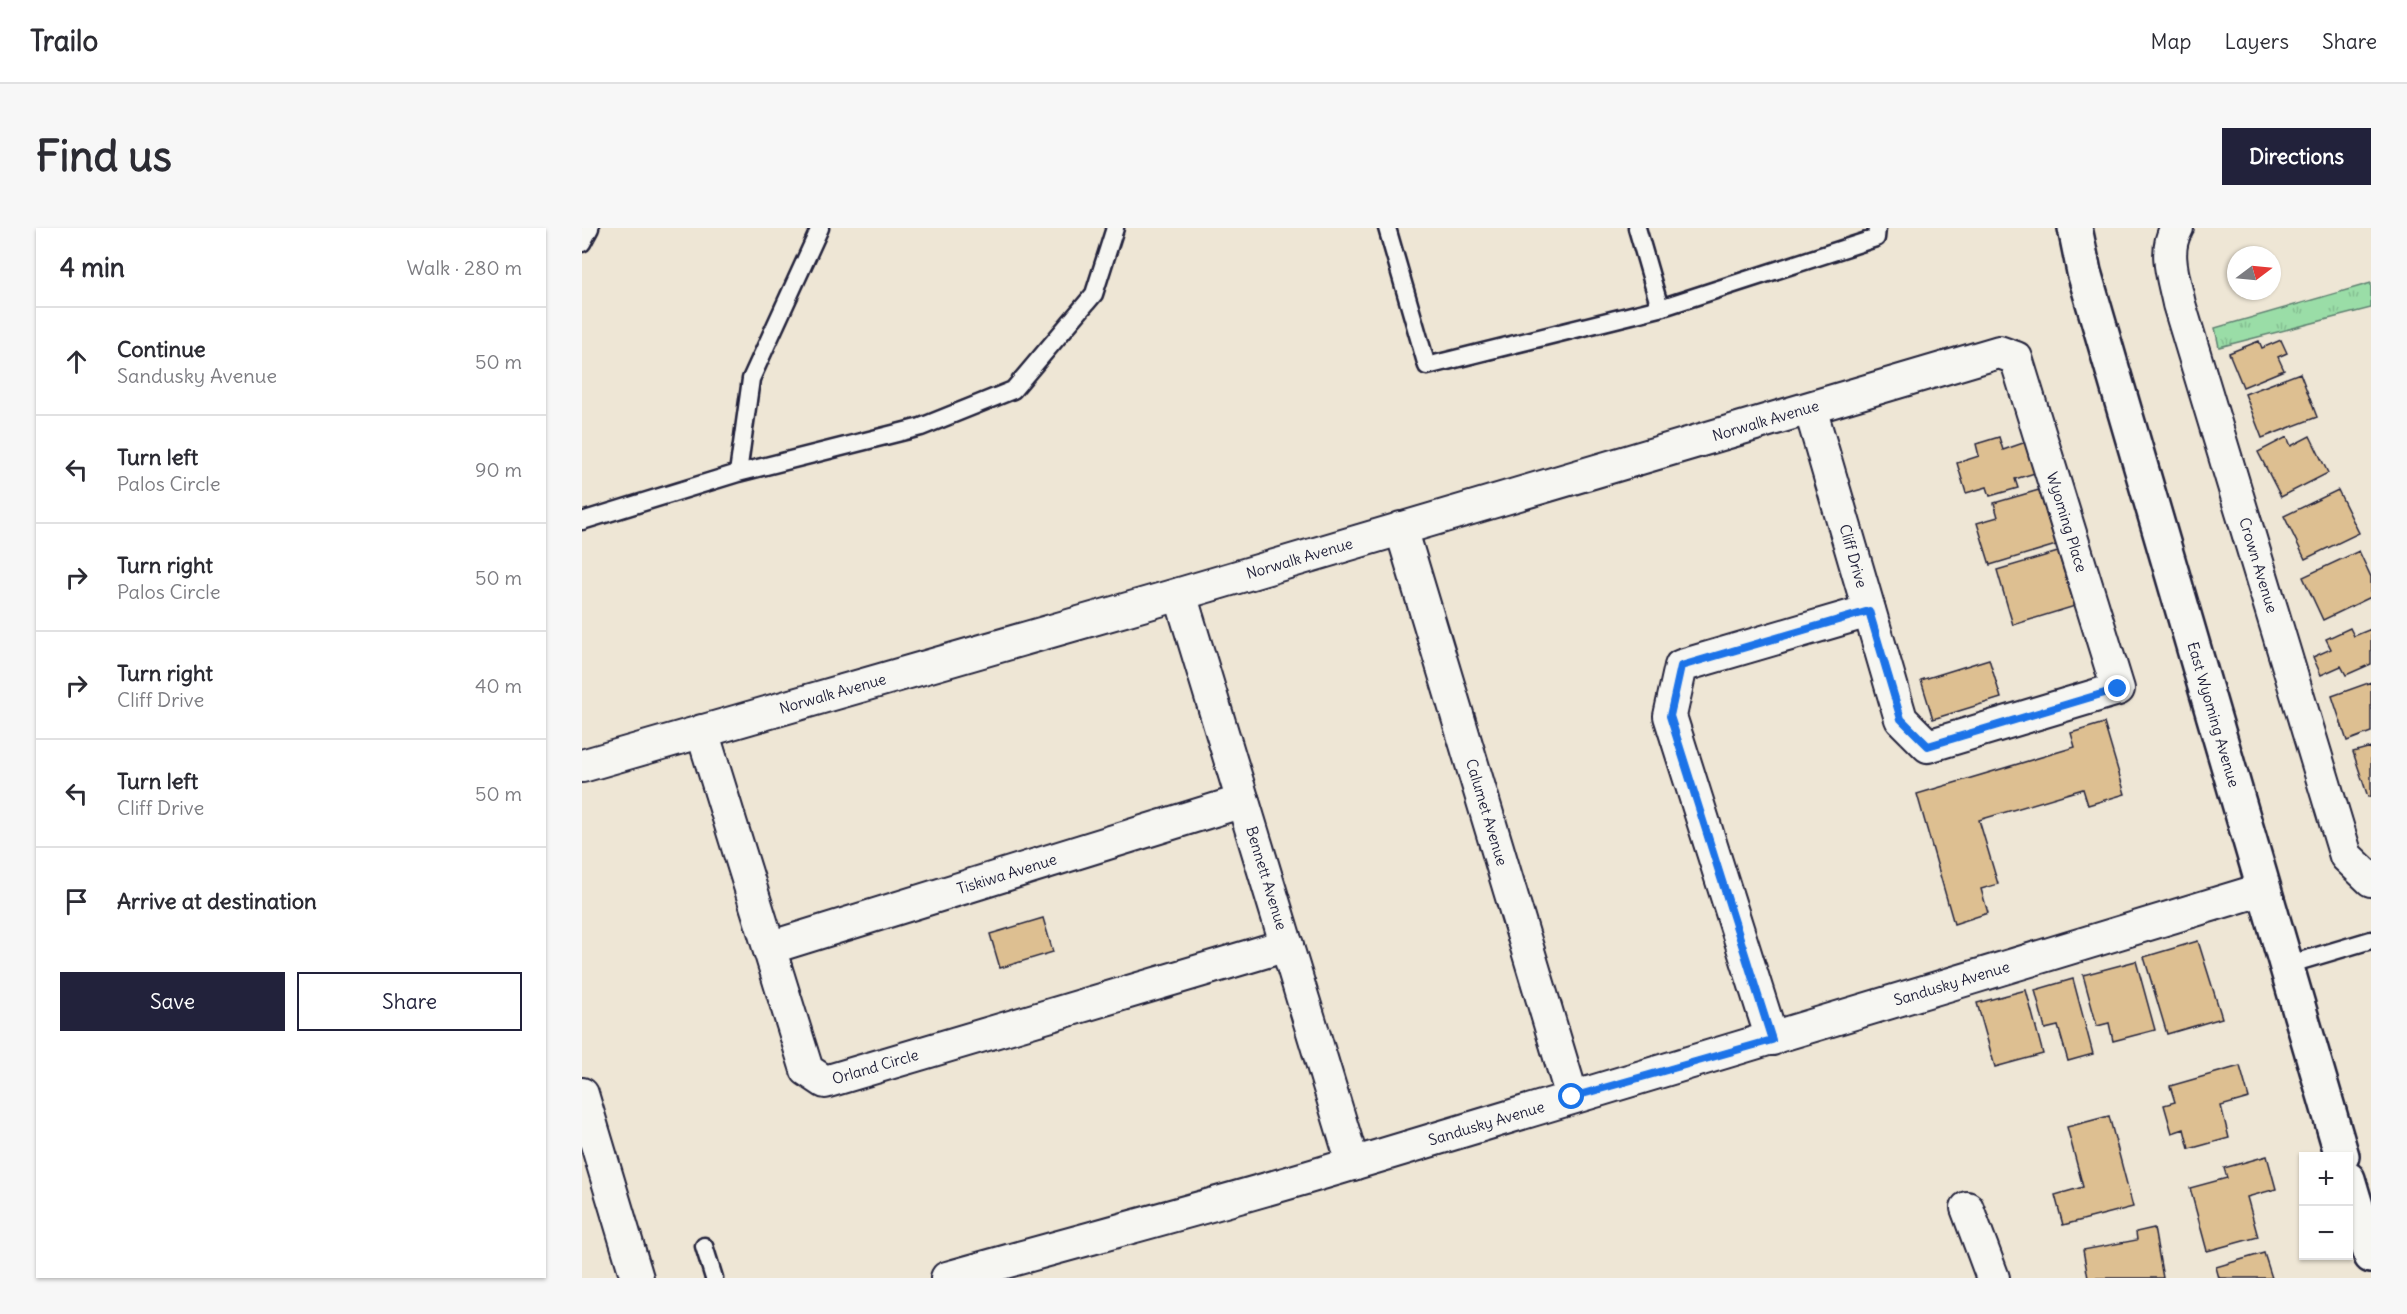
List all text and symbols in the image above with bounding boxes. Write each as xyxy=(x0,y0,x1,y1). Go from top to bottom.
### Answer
text: Trailo xyxy=(30,23,98,59)
text: Map xyxy=(2151,28,2191,55)
text: Layers xyxy=(2224,28,2289,55)
text: Share xyxy=(2322,28,2377,55)
button: Directions xyxy=(2222,128,2371,185)
text: Find us xyxy=(36,130,172,182)
north arrow xyxy=(2227,246,2281,300)
text: 4 min xyxy=(60,251,125,284)
text: Walk · 280 m xyxy=(406,255,522,280)
text: Continue xyxy=(117,335,206,363)
icon: ahead xyxy=(60,345,93,378)
text: 50 m xyxy=(475,349,522,374)
text: Sandusky Avenue xyxy=(117,363,277,388)
street label: Norwalk Avenue xyxy=(1710,396,1821,445)
text: Turn left xyxy=(117,443,198,471)
icon: left xyxy=(60,453,93,486)
text: 90 m xyxy=(475,457,522,482)
street label: Wyoming Place xyxy=(2043,470,2091,574)
text: Palos Circle xyxy=(117,471,221,496)
street label: Crown Avenue xyxy=(2235,515,2282,615)
street label: Cliff Drive xyxy=(1835,522,1872,590)
street label: Norwalk Avenue xyxy=(1244,533,1355,583)
text: Turn right xyxy=(117,551,213,579)
icon: right xyxy=(60,561,93,594)
text: 50 m xyxy=(475,565,522,590)
text: Palos Circle xyxy=(117,579,221,604)
street label: East Wyoming Avenue xyxy=(2183,640,2244,789)
text: Turn right xyxy=(117,659,213,687)
icon: right xyxy=(60,669,93,702)
street label: Norwalk Avenue xyxy=(777,669,888,718)
text: 40 m xyxy=(475,673,522,698)
route end xyxy=(2104,675,2130,701)
text: Cliff Drive xyxy=(117,687,204,712)
street label: Calumet Avenue xyxy=(1462,757,1512,868)
text: Turn left xyxy=(117,767,198,795)
icon: left xyxy=(60,777,93,810)
text: 50 m xyxy=(475,781,522,806)
text: Cliff Drive xyxy=(117,795,204,820)
street label: Bennett Avenue xyxy=(1242,824,1291,932)
street label: Tiskiwa Avenue xyxy=(954,849,1059,898)
icon: arrive xyxy=(60,885,93,918)
text: Arrive at destination xyxy=(117,887,317,915)
street label: Sandusky Avenue xyxy=(1891,957,2012,1010)
button: Save xyxy=(60,972,285,1031)
button: Share xyxy=(297,972,522,1031)
street label: Orland Circle xyxy=(830,1045,921,1088)
route start xyxy=(1558,1083,1584,1109)
street label: Sandusky Avenue xyxy=(1426,1097,1547,1150)
map controls xyxy=(2299,1152,2353,1260)
button: + xyxy=(2299,1152,2353,1206)
button: − xyxy=(2299,1206,2353,1260)

